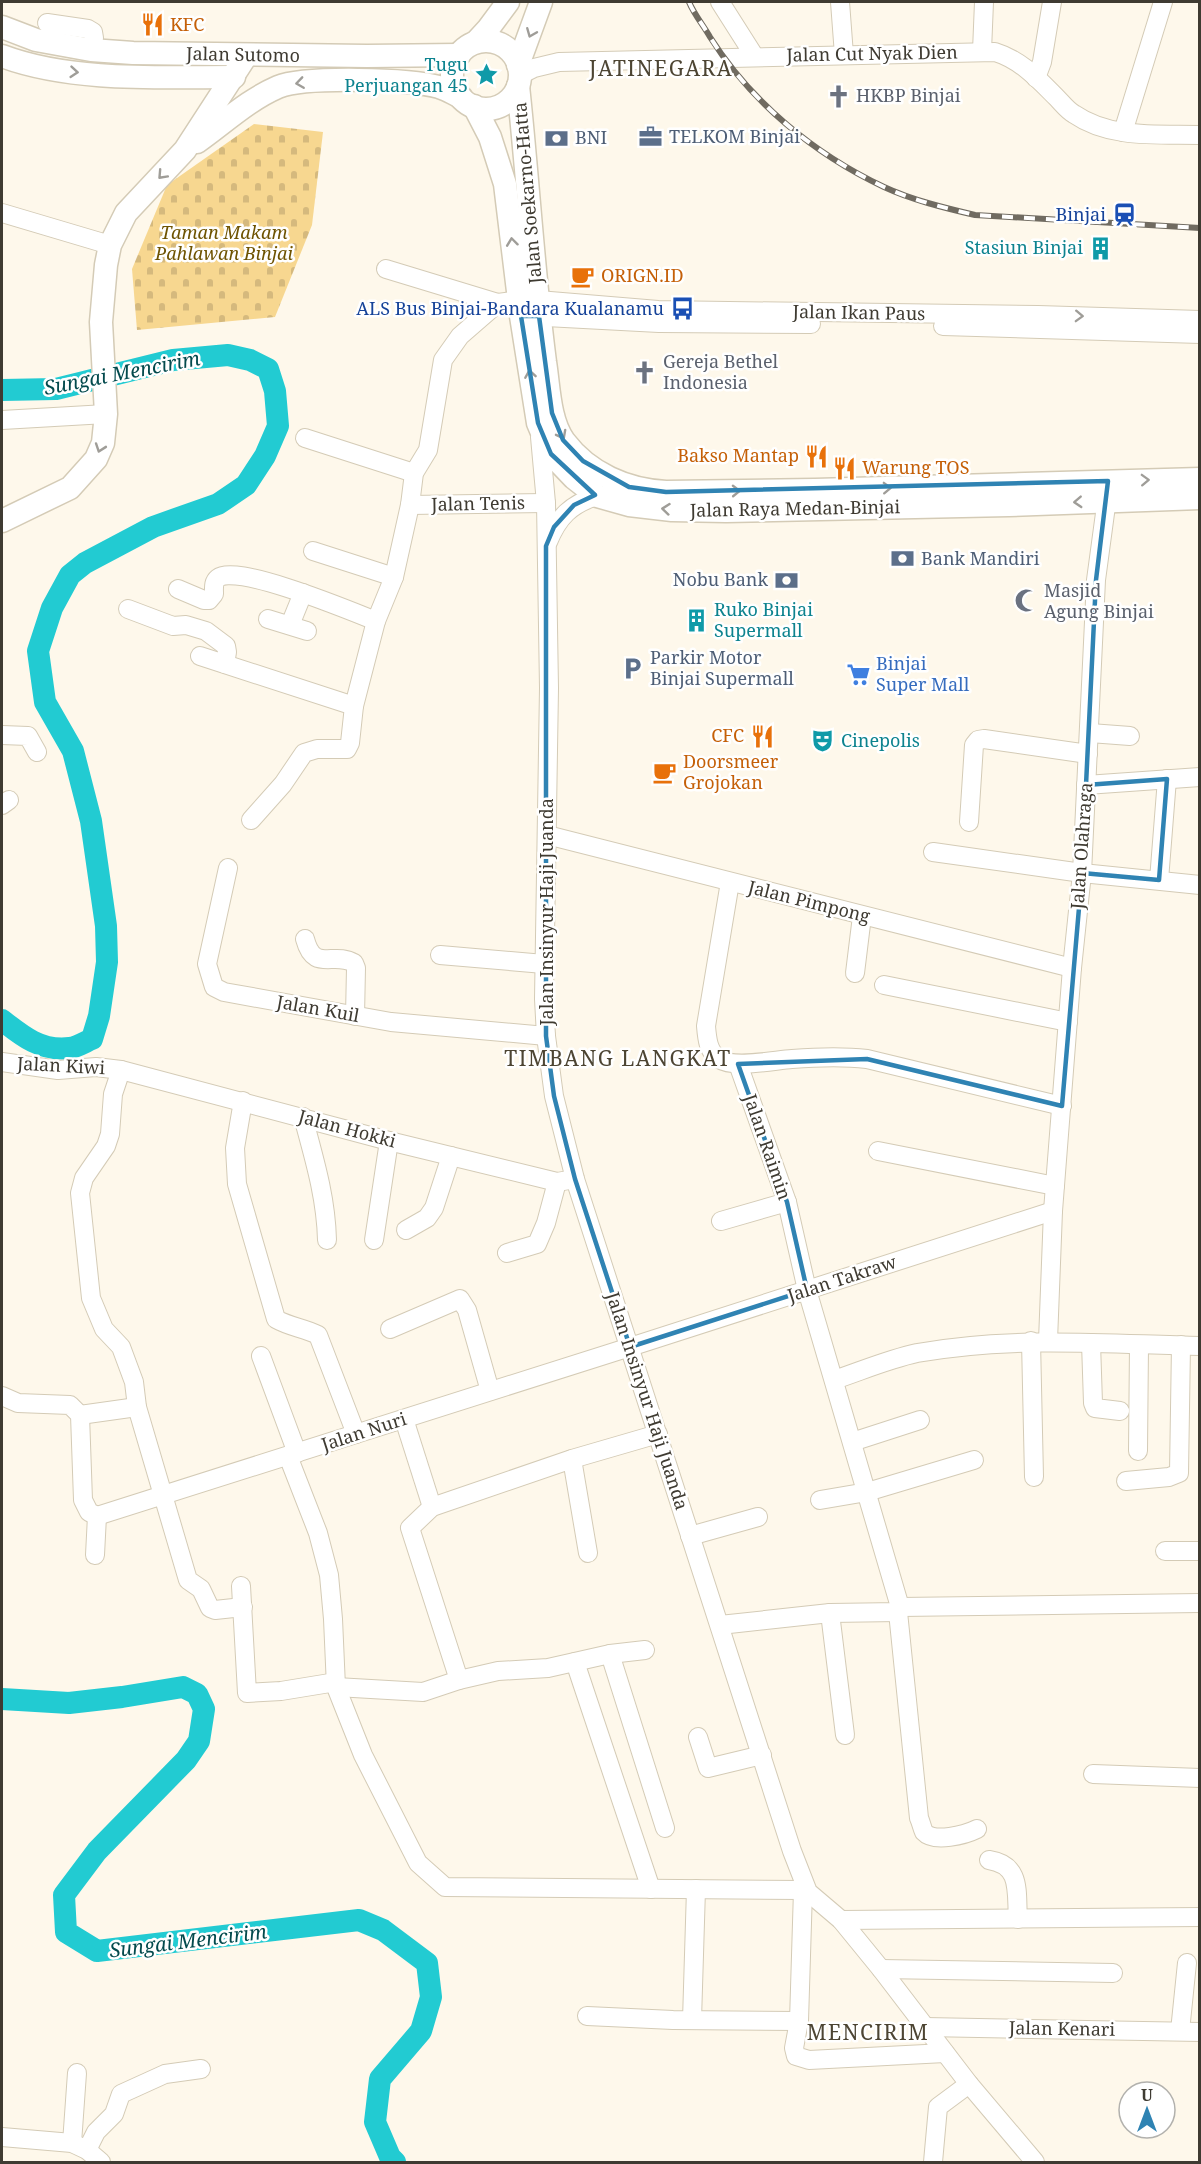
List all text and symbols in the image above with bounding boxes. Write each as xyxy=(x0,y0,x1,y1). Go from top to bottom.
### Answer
restaurant icon: KFC xyxy=(139,12,165,38)
place label: KFC xyxy=(170,12,204,36)
one-way arrow xyxy=(525,28,538,38)
street label: Jalan Cut Nyak Dien xyxy=(785,39,958,67)
street label: Jalan Sutomo xyxy=(185,41,300,67)
place label: Tugu Perjuangan 45 xyxy=(344,52,469,97)
district label: JATINEGARA xyxy=(588,54,733,82)
place icon: Tugu Perjuangan 45 xyxy=(473,62,499,88)
one-way arrow xyxy=(69,65,79,78)
one-way arrow xyxy=(295,76,304,88)
church icon: HKBP Binjai xyxy=(825,83,851,109)
place label: HKBP Binjai xyxy=(856,83,961,107)
street label: Jalan Soekarno-Hatta xyxy=(507,101,547,286)
office icon: TELKOM Binjai xyxy=(638,124,664,150)
place label: TELKOM Binjai xyxy=(669,124,800,148)
bank icon: BNI xyxy=(544,125,570,151)
place label: BNI xyxy=(575,125,607,149)
one-way arrow xyxy=(158,168,169,178)
place label: Binjai xyxy=(1056,202,1106,226)
station icon: Binjai xyxy=(1111,202,1137,228)
park label: Taman Makam Pahlawan Binjai xyxy=(154,220,294,265)
place label: Stasiun Binjai xyxy=(965,235,1083,259)
building icon: Stasiun Binjai xyxy=(1088,235,1114,261)
one-way arrow xyxy=(506,237,519,246)
cafe icon: ORIGN.ID xyxy=(570,263,596,289)
place label: ORIGN.ID xyxy=(601,263,684,287)
place label: ALS Bus Binjai-Bandara Kualanamu xyxy=(356,296,665,320)
bus stop icon: ALS Bus Binjai-Bandara Kualanamu xyxy=(669,296,695,322)
street label: Jalan Ikan Paus xyxy=(791,299,926,325)
one-way arrow xyxy=(1074,310,1083,322)
water label: Sungai Mencirim xyxy=(41,344,202,401)
place label: Gereja Bethel Indonesia xyxy=(663,349,779,394)
church icon: Gereja Bethel Indonesia xyxy=(632,359,658,385)
one-way arrow xyxy=(525,369,537,379)
one-way arrow xyxy=(555,428,566,439)
one-way arrow xyxy=(94,442,107,452)
place label: Bakso Mantap xyxy=(677,443,799,467)
restaurant icon: Bakso Mantap xyxy=(804,443,830,469)
restaurant icon: Warung TOS xyxy=(831,455,857,481)
place label: Warung TOS xyxy=(862,455,969,479)
one-way arrow xyxy=(1140,474,1149,487)
one-way arrow xyxy=(882,482,891,494)
one-way arrow xyxy=(732,485,741,497)
street label: Jalan Tenis xyxy=(430,490,525,516)
street label: Jalan Raya Medan-Binjai xyxy=(689,494,901,522)
one-way arrow xyxy=(1074,496,1083,509)
one-way arrow xyxy=(661,503,670,516)
bank icon: Bank Mandiri xyxy=(890,546,916,572)
place label: Bank Mandiri xyxy=(921,546,1040,570)
place label: Nobu Bank xyxy=(673,567,768,591)
bank icon: Nobu Bank xyxy=(773,567,799,593)
place label: Masjid Agung Binjai xyxy=(1044,578,1154,623)
mosque icon: Masjid Agung Binjai xyxy=(1013,588,1039,614)
place label: Ruko Binjai Supermall xyxy=(714,597,813,642)
building icon: Ruko Binjai Supermall xyxy=(683,607,709,633)
place label: Parkir Motor Binjai Supermall xyxy=(650,645,794,690)
place label: Binjai Super Mall xyxy=(876,651,970,696)
parking icon: Parkir Motor Binjai Supermall xyxy=(619,655,645,681)
supermarket icon: Binjai Super Mall xyxy=(845,661,871,687)
place label: CFC xyxy=(711,723,744,747)
restaurant icon: CFC xyxy=(749,723,775,749)
theatre icon: Cinepolis xyxy=(810,728,836,754)
place label: Cinepolis xyxy=(841,728,920,752)
place label: Doorsmeer Grojokan xyxy=(683,749,779,794)
cafe icon: Doorsmeer Grojokan xyxy=(652,759,678,785)
street label: Jalan Olahraga xyxy=(1065,782,1097,911)
street label: Jalan Insinyur Haji Juanda xyxy=(534,798,558,1027)
street label: Jalan Pimpong xyxy=(745,874,873,928)
street label: Jalan Kuil xyxy=(274,989,362,1027)
district label: TIMBANG LANGKAT xyxy=(504,1044,732,1072)
street label: Jalan Kiwi xyxy=(15,1051,106,1079)
street label: Jalan Raimin xyxy=(738,1090,797,1203)
street label: Jalan Hokki xyxy=(295,1103,399,1153)
street label: Jalan Takraw xyxy=(783,1249,900,1307)
street label: Jalan Insinyur Haji Juanda xyxy=(601,1288,695,1513)
street label: Jalan Nuri xyxy=(317,1406,409,1456)
water label: Sungai Mencirim xyxy=(108,1917,268,1964)
street label: Jalan Kenari xyxy=(1008,2015,1116,2041)
district label: MENCIRIM xyxy=(807,2018,929,2046)
north arrow xyxy=(1117,2080,1177,2140)
text: U xyxy=(1141,2084,1153,2106)

